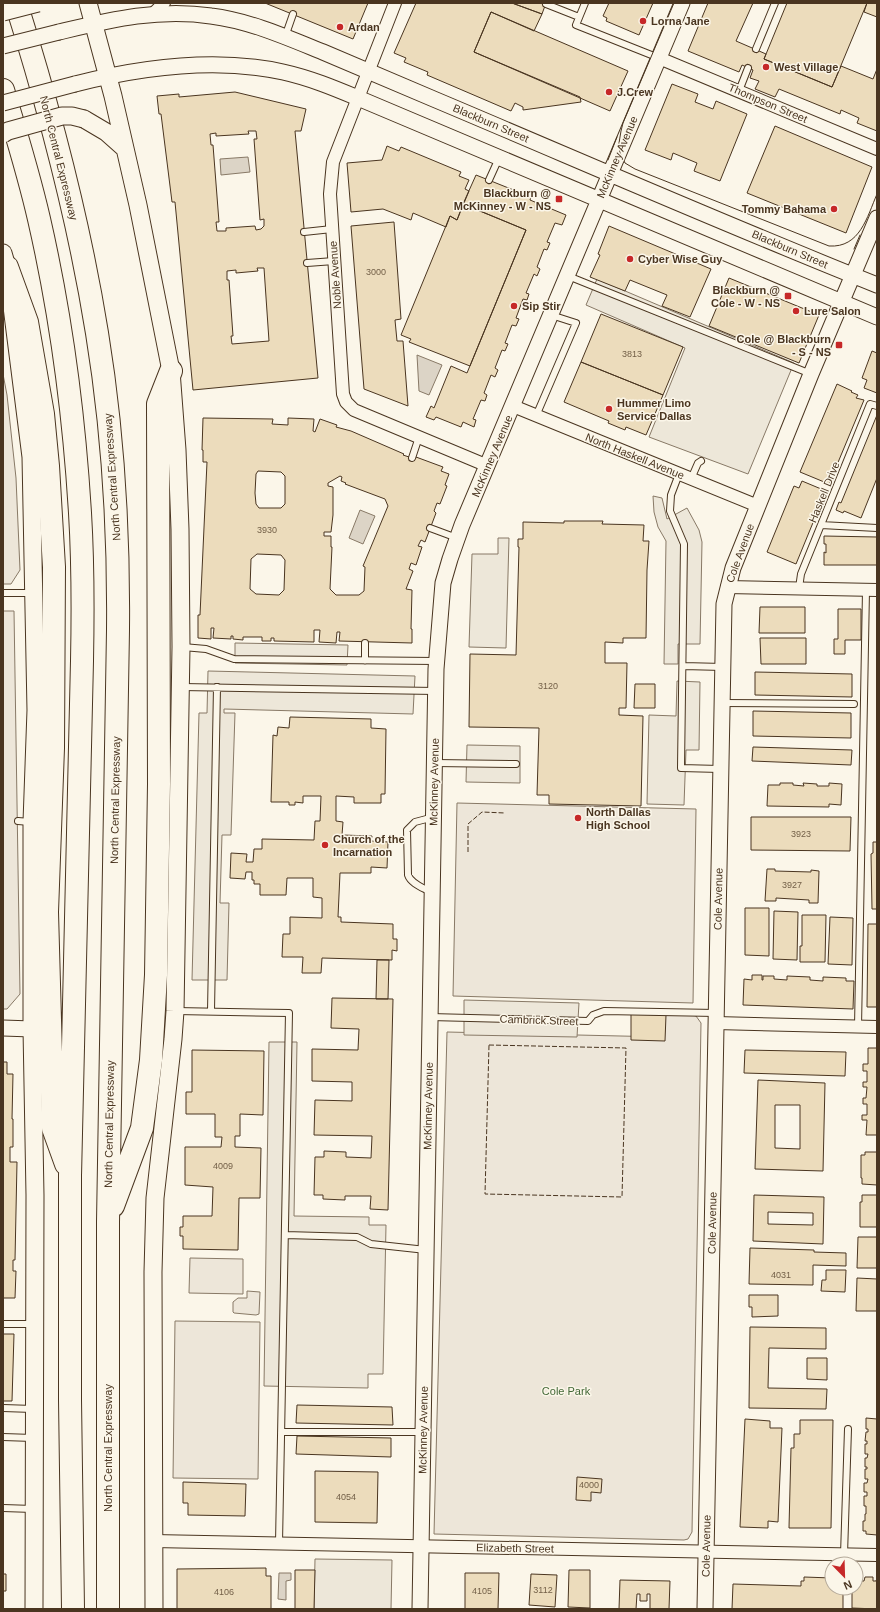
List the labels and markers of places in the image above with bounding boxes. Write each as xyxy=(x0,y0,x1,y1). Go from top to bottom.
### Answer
place label: Lorna Jane xyxy=(651,15,710,27)
marker: Lorna Jane xyxy=(638,16,648,26)
place label: Ardan xyxy=(348,21,380,33)
marker: Ardan xyxy=(335,22,345,32)
place label: West Village xyxy=(774,61,838,73)
marker: West Village xyxy=(761,62,771,72)
place label: J.Crew xyxy=(617,86,654,98)
marker: J.Crew xyxy=(604,87,614,97)
place label: Blackburn @ McKinney - W - NS xyxy=(454,187,551,212)
marker: Blackburn @ McKinney - W - NS xyxy=(554,194,564,204)
place label: Tommy Bahama xyxy=(742,203,827,215)
marker: Tommy Bahama xyxy=(829,204,839,214)
place label: Cyber Wise Guy xyxy=(638,253,723,265)
marker: Cyber Wise Guy xyxy=(625,254,635,264)
place label: Blackburn @ Cole - W - NS xyxy=(711,284,780,309)
marker: Blackburn @ Cole - W - NS xyxy=(783,291,793,301)
place label: Sip Stir xyxy=(522,300,561,312)
marker: Sip Stir xyxy=(509,301,519,311)
place label: Lure Salon xyxy=(804,305,861,317)
marker: Lure Salon xyxy=(791,306,801,316)
place label: Cole @ Blackburn - S - NS xyxy=(737,333,831,358)
marker: Cole @ Blackburn - S - NS xyxy=(834,340,844,350)
place label: Hummer Limo Service Dallas xyxy=(617,397,692,422)
marker: Hummer Limo Service Dallas xyxy=(604,404,614,414)
place label: North Dallas High School xyxy=(586,806,651,831)
marker: North Dallas High School xyxy=(573,813,583,823)
place label: Church of the Incarnation xyxy=(333,833,405,858)
marker: Church of the Incarnation xyxy=(320,840,330,850)

